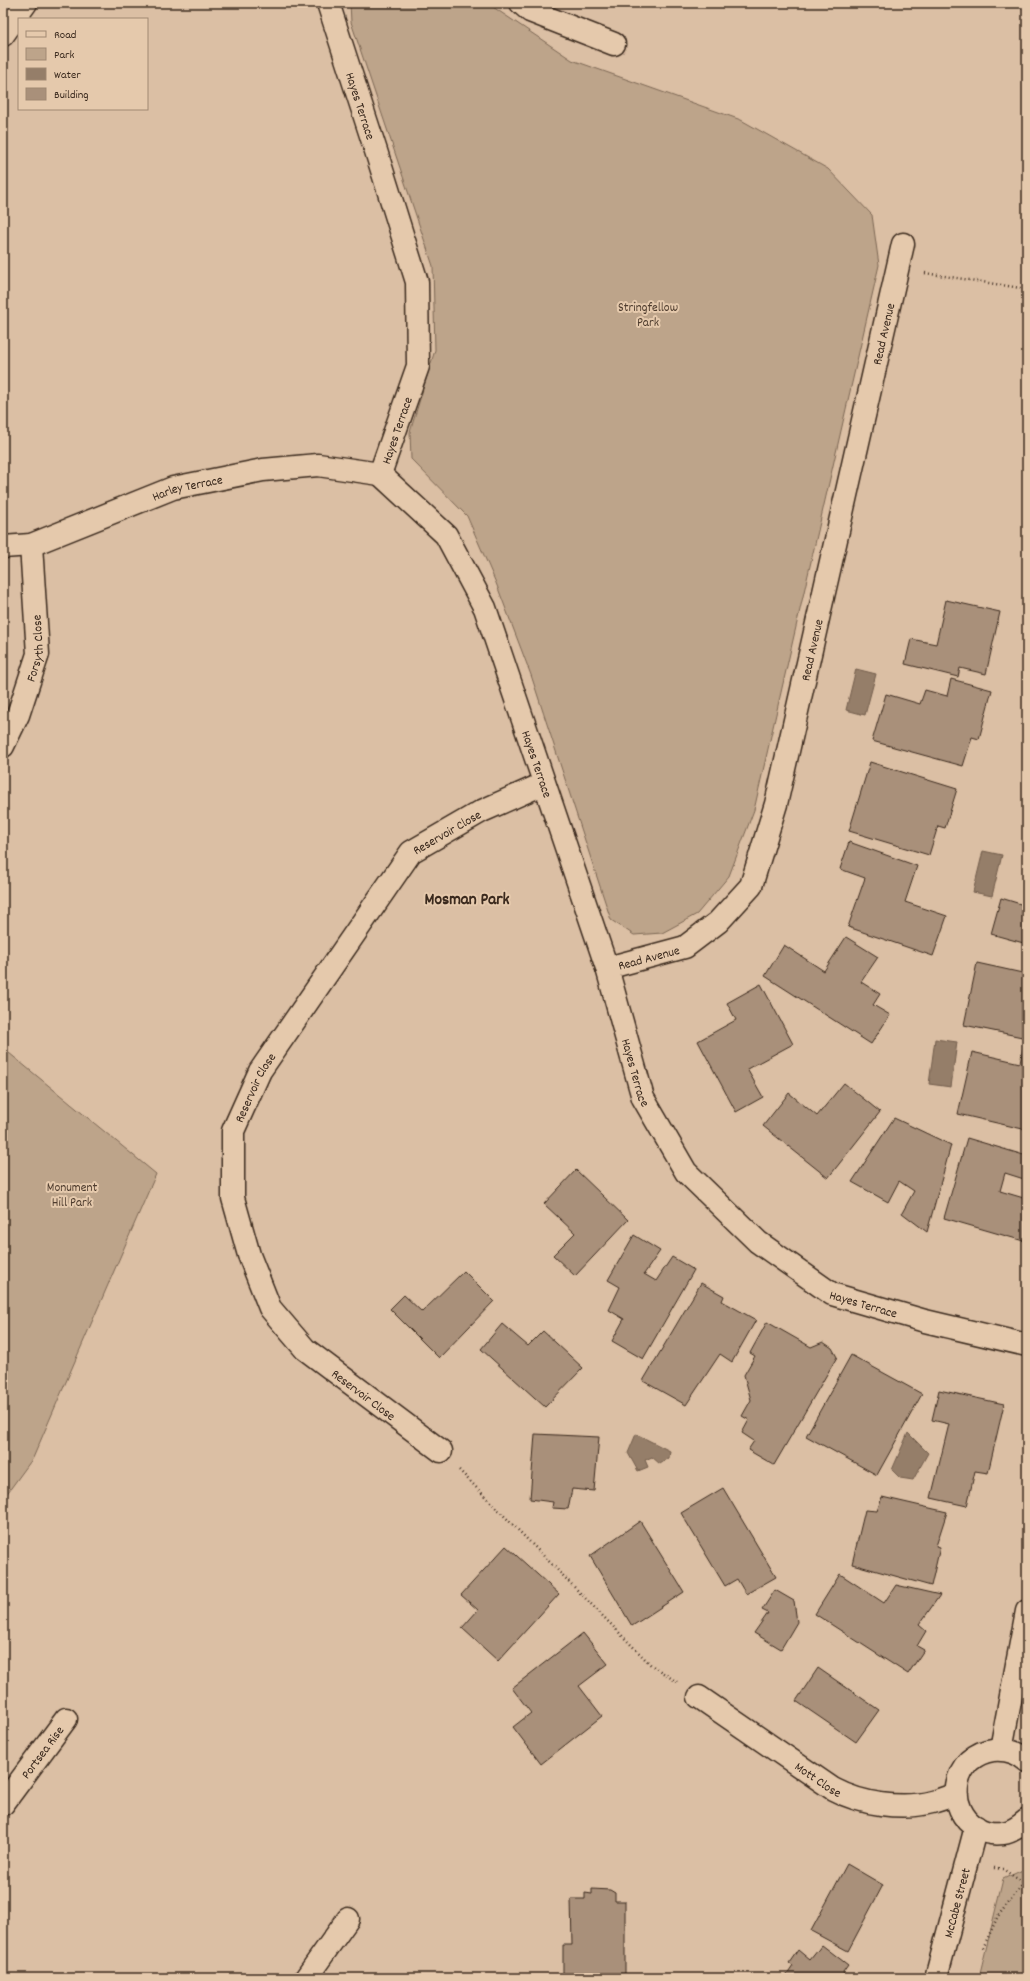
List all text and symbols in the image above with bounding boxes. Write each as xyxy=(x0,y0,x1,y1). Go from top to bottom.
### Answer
legend xyxy=(18,18,148,110)
text: Road xyxy=(54,27,76,44)
text: Park xyxy=(54,47,75,64)
text: Water xyxy=(54,67,81,84)
street label: Hayes Terrace xyxy=(339,70,379,143)
text: Building xyxy=(54,87,89,104)
park label: Stringfellow Park xyxy=(618,299,678,333)
street label: Read Avenue xyxy=(869,301,901,367)
street label: Hayes Terrace xyxy=(378,394,419,467)
street label: Harley Terrace xyxy=(150,471,225,507)
street label: Forsyth Close xyxy=(23,614,50,685)
street label: Read Avenue xyxy=(797,617,830,683)
street label: Hayes Terrace xyxy=(515,728,556,801)
street label: Reservoir Close xyxy=(410,806,486,861)
district label: Mosman Park xyxy=(424,889,510,913)
street label: Read Avenue xyxy=(616,942,682,977)
street label: Hayes Terrace xyxy=(615,1037,653,1111)
street label: Reservoir Close xyxy=(231,1049,282,1126)
park label: Monument Hill Park xyxy=(47,1179,97,1213)
street label: Hayes Terrace xyxy=(827,1287,899,1325)
street label: Reservoir Close xyxy=(326,1366,399,1427)
street label: Portsea Rise xyxy=(18,1723,70,1784)
street label: Mott Close xyxy=(790,1758,844,1804)
street label: McCabe Street xyxy=(940,1866,977,1940)

